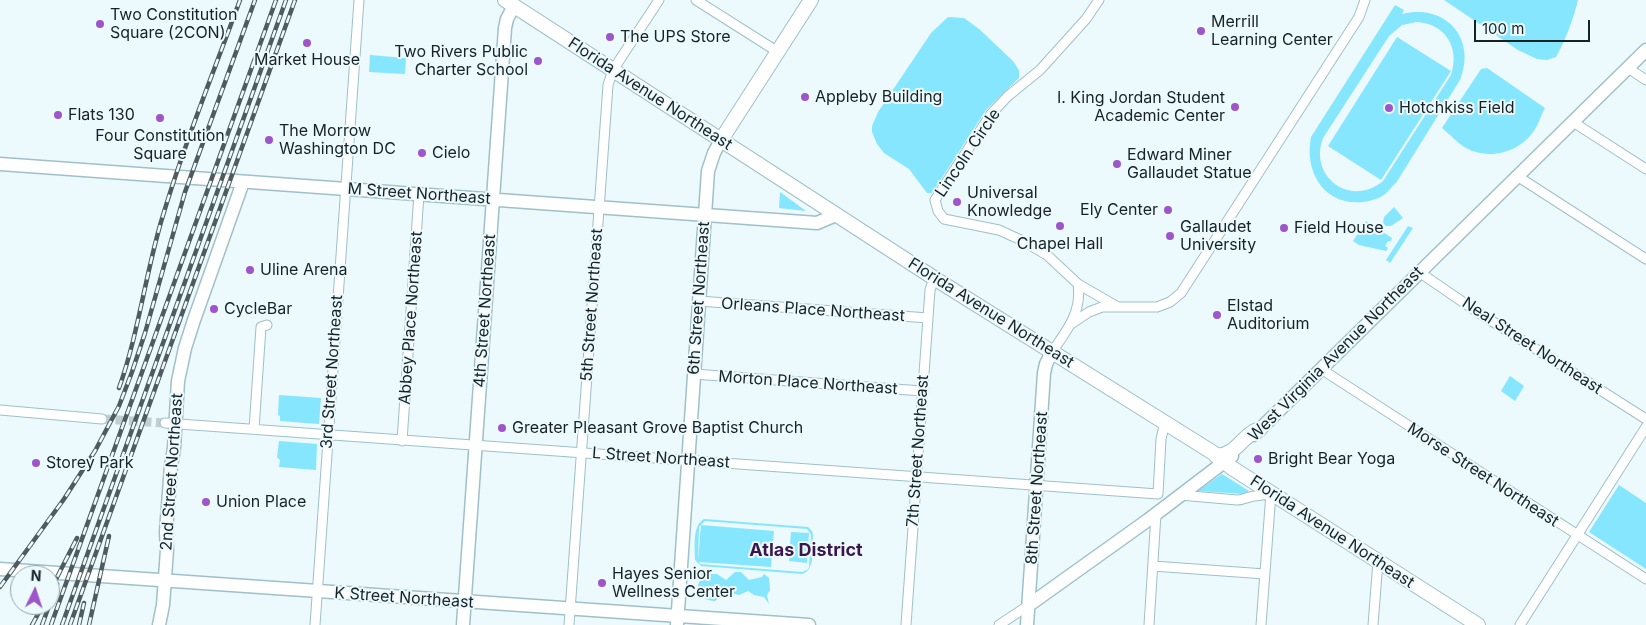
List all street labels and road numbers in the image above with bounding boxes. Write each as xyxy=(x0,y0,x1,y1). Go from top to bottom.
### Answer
street label: Florida Avenue Northeast xyxy=(564,34,736,154)
street label: Lincoln Circle xyxy=(931,105,1005,201)
street label: M Street Northeast xyxy=(347,179,491,209)
street label: 6th Street Northeast xyxy=(684,221,714,375)
street label: 5th Street Northeast xyxy=(577,228,607,382)
street label: Abbey Place Northeast xyxy=(395,231,427,405)
street label: 4th Street Northeast xyxy=(470,234,500,388)
street label: Florida Avenue Northeast xyxy=(905,254,1077,372)
street label: West Virginia Avenue Northeast xyxy=(1245,263,1427,445)
street label: Neal Street Northeast xyxy=(1458,293,1606,399)
street label: 3rd Street Northeast xyxy=(317,294,347,450)
street label: Orleans Place Northeast xyxy=(721,294,905,326)
street label: Morton Place Northeast xyxy=(718,367,898,399)
street label: 7th Street Northeast xyxy=(903,374,933,528)
street label: 2nd Street Northeast xyxy=(157,393,187,551)
street label: 8th Street Northeast xyxy=(1022,411,1052,565)
street label: Morse Street Northeast xyxy=(1404,419,1562,531)
street label: L Street Northeast xyxy=(592,444,730,472)
street label: Florida Avenue Northeast xyxy=(1246,472,1418,592)
street label: K Street Northeast xyxy=(334,584,474,612)

